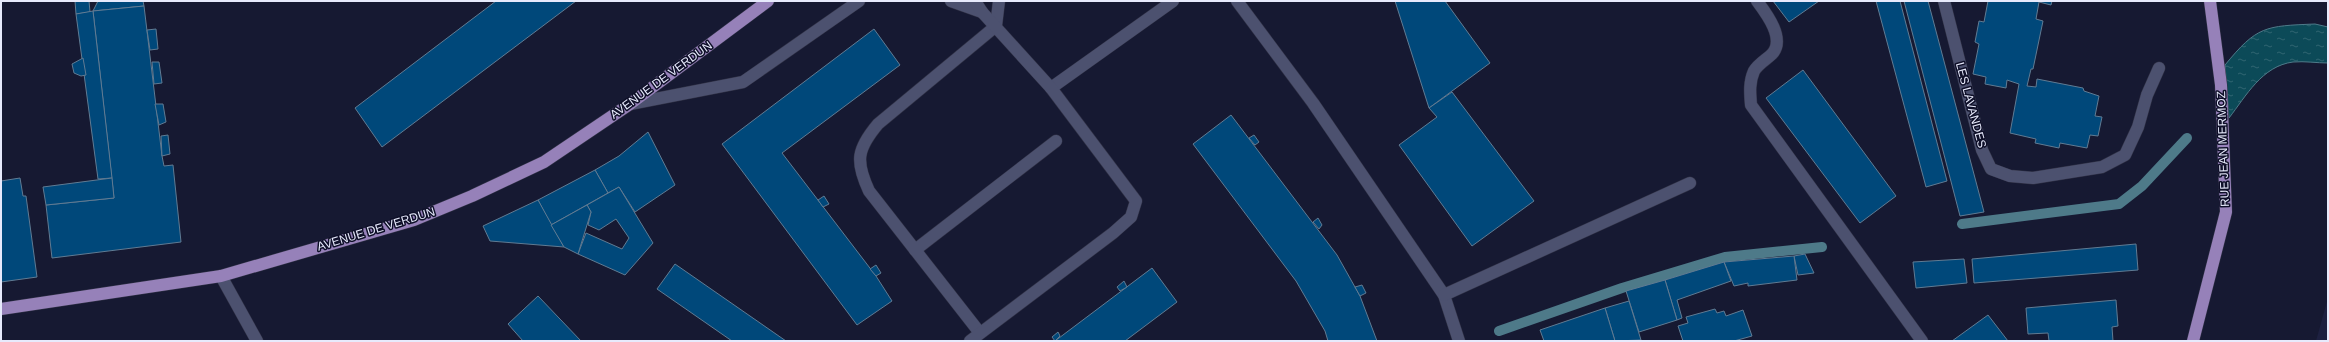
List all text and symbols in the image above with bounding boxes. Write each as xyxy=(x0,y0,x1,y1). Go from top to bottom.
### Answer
street label: AVENUE DE VERDUN xyxy=(607,38,715,122)
street label: LES LAVANDES xyxy=(1953,61,1989,149)
street label: RUE JEAN MERMOZ xyxy=(2214,91,2232,207)
street label: AVENUE DE VERDUN xyxy=(315,204,437,254)

